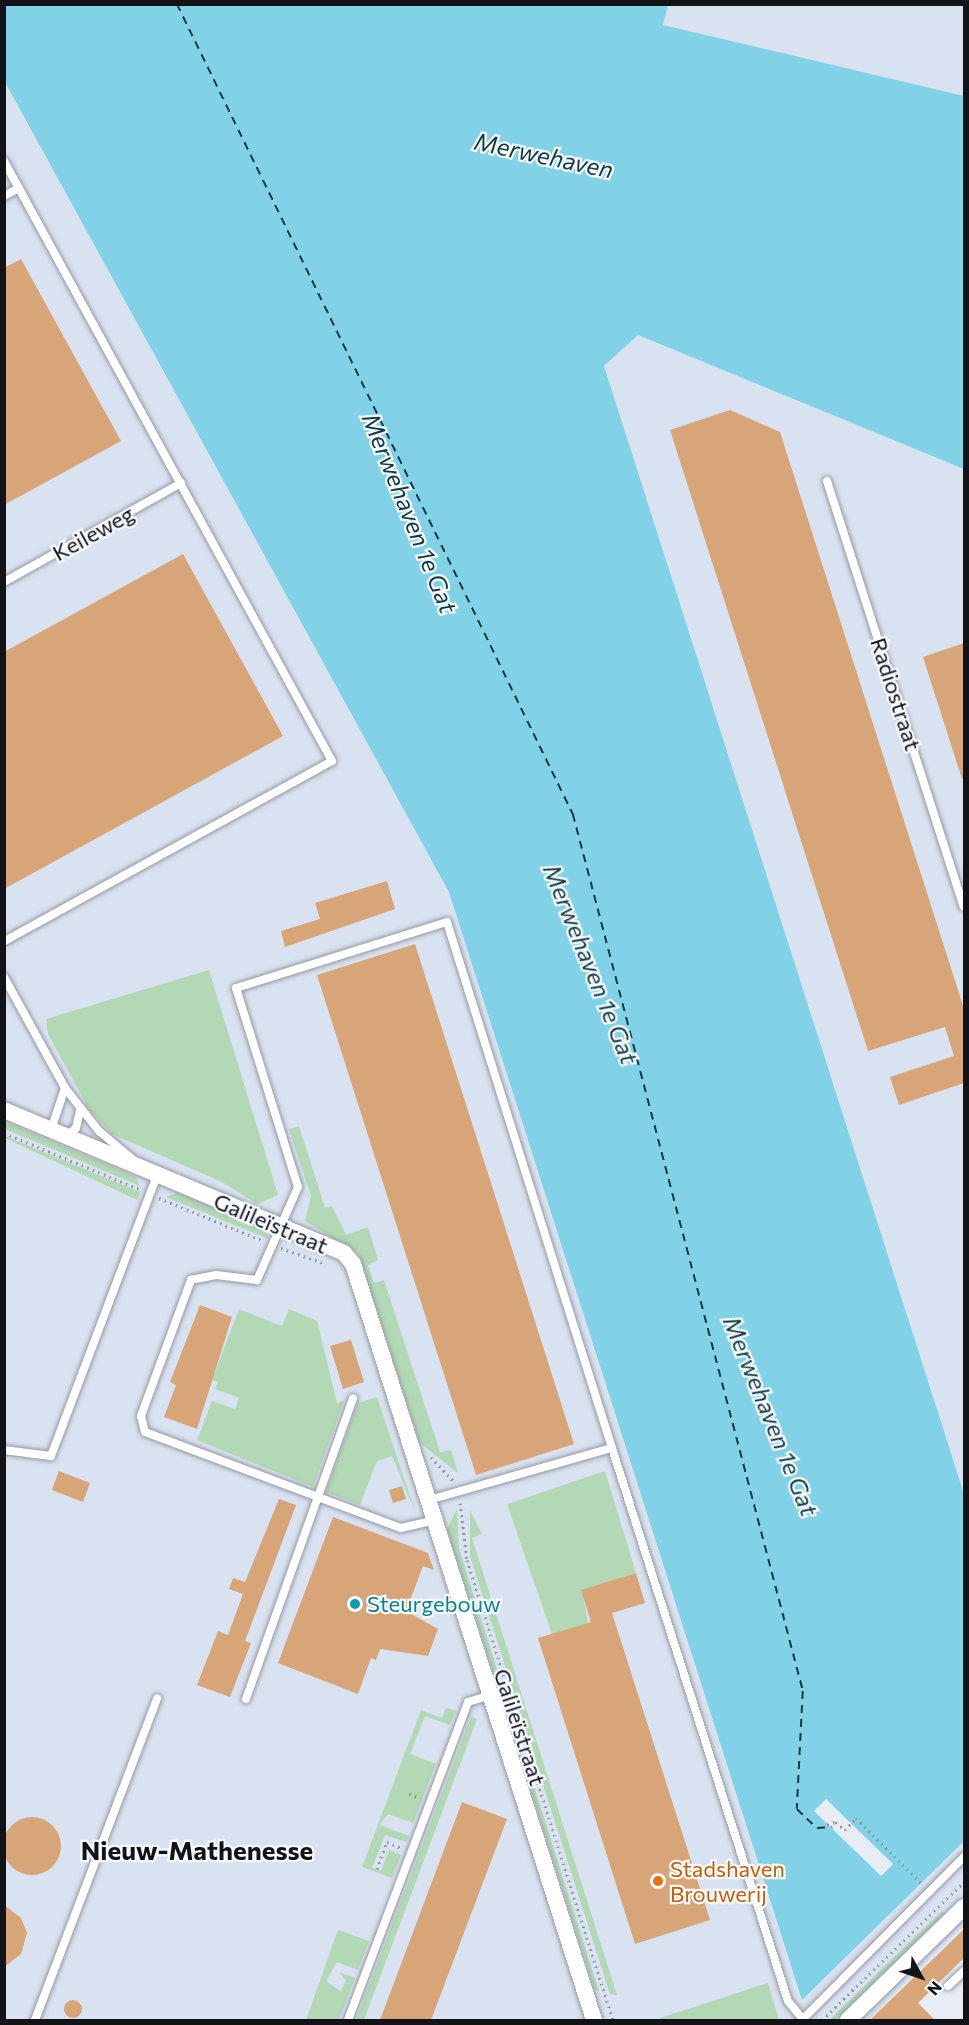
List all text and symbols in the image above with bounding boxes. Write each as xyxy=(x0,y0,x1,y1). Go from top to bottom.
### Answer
water label: Merwehaven xyxy=(472,126,616,184)
water label: Merwehaven 1e Gat xyxy=(357,409,463,617)
street label: Keileweg xyxy=(48,500,138,566)
street label: Radiostraat xyxy=(865,634,927,754)
water label: Merwehaven 1e Gat xyxy=(538,860,644,1068)
street label: Galileïstraat xyxy=(210,1187,332,1259)
water label: Merwehaven 1e Gat xyxy=(718,1312,824,1520)
place label: Steurgebouw xyxy=(367,1591,501,1617)
marker: Steurgebouw xyxy=(348,1597,362,1611)
street label: Galileïstraat xyxy=(489,1665,551,1789)
district label: Nieuw-Mathenesse xyxy=(81,1834,313,1866)
place label: Stadshaven Brouwerij xyxy=(670,1855,785,1906)
marker: Stadshaven Brouwerij xyxy=(651,1874,665,1888)
north arrow xyxy=(891,1947,951,2007)
text: N xyxy=(924,1978,946,2000)

